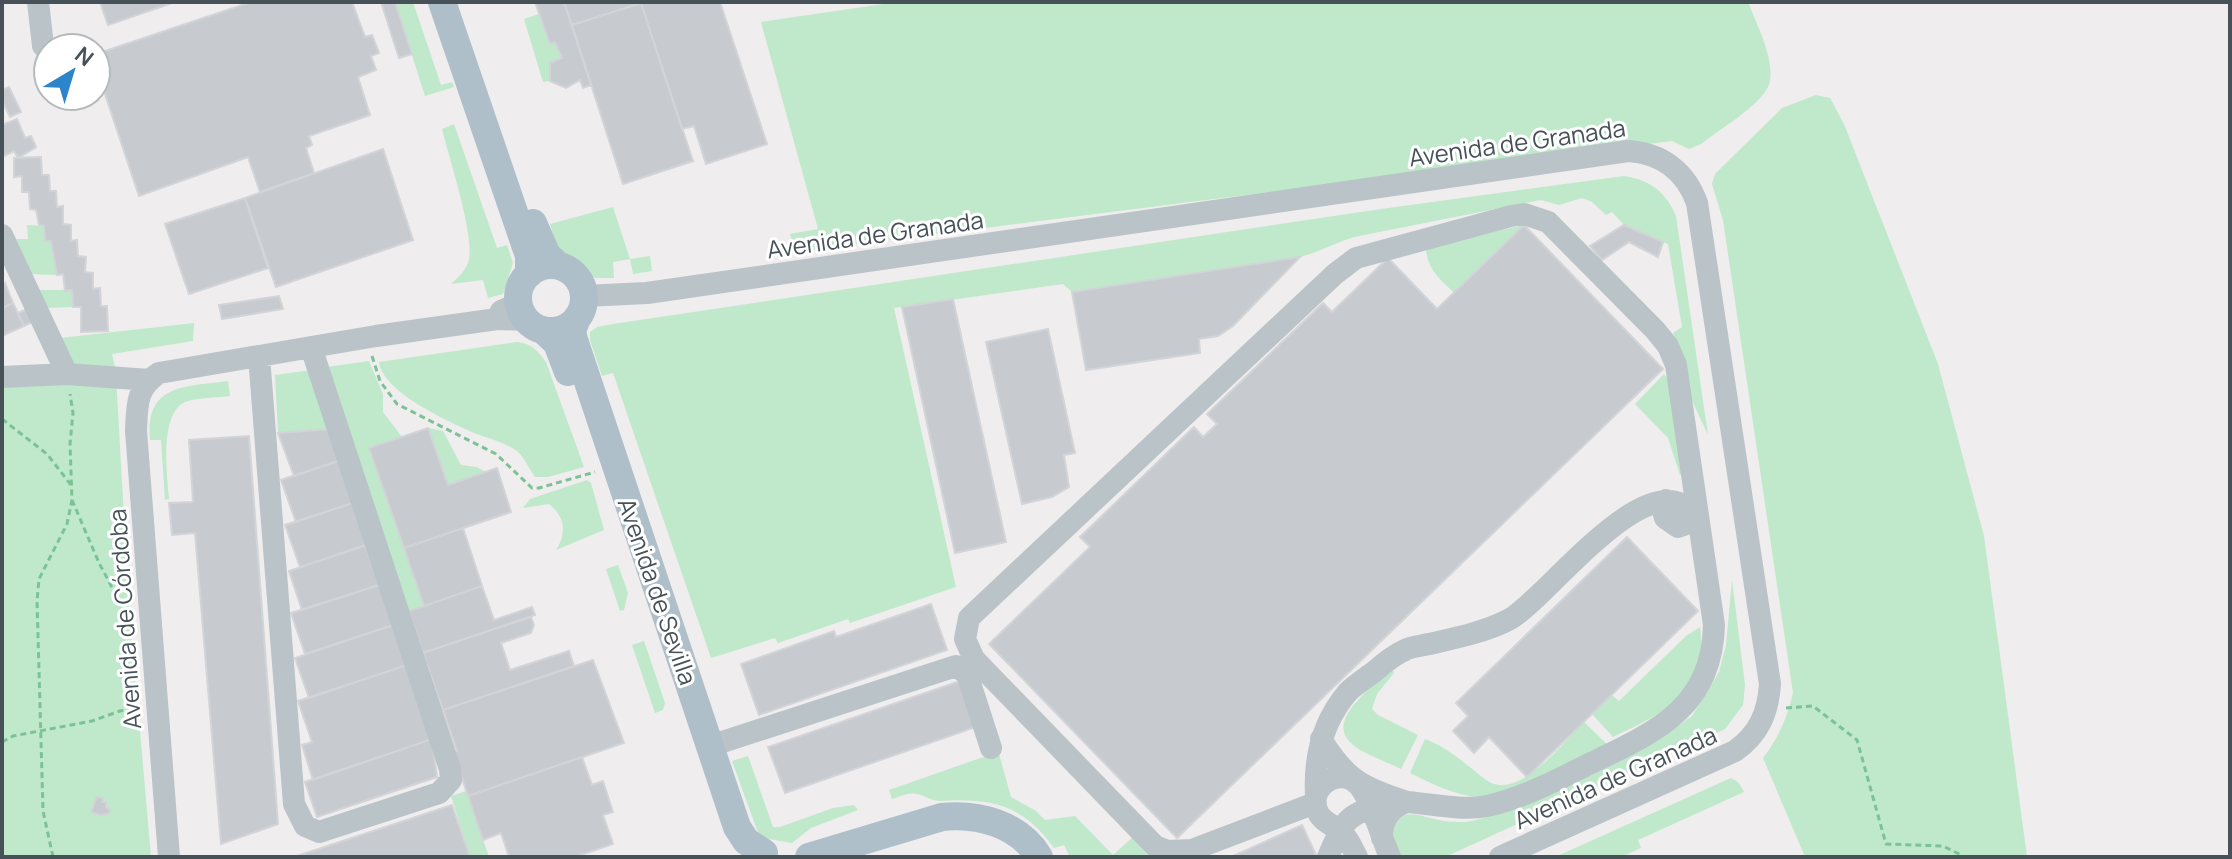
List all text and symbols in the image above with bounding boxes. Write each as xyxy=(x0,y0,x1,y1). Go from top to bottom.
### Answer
north arrow xyxy=(32,32,112,112)
text: N xyxy=(69,40,100,73)
street label: Avenida de Granada xyxy=(1407,110,1627,174)
street label: Avenida de Granada xyxy=(765,202,985,266)
street label: Avenida de Sevilla xyxy=(611,493,705,689)
street label: Avenida de Córdoba xyxy=(100,508,148,730)
street label: Avenida de Granada xyxy=(1509,718,1721,836)

